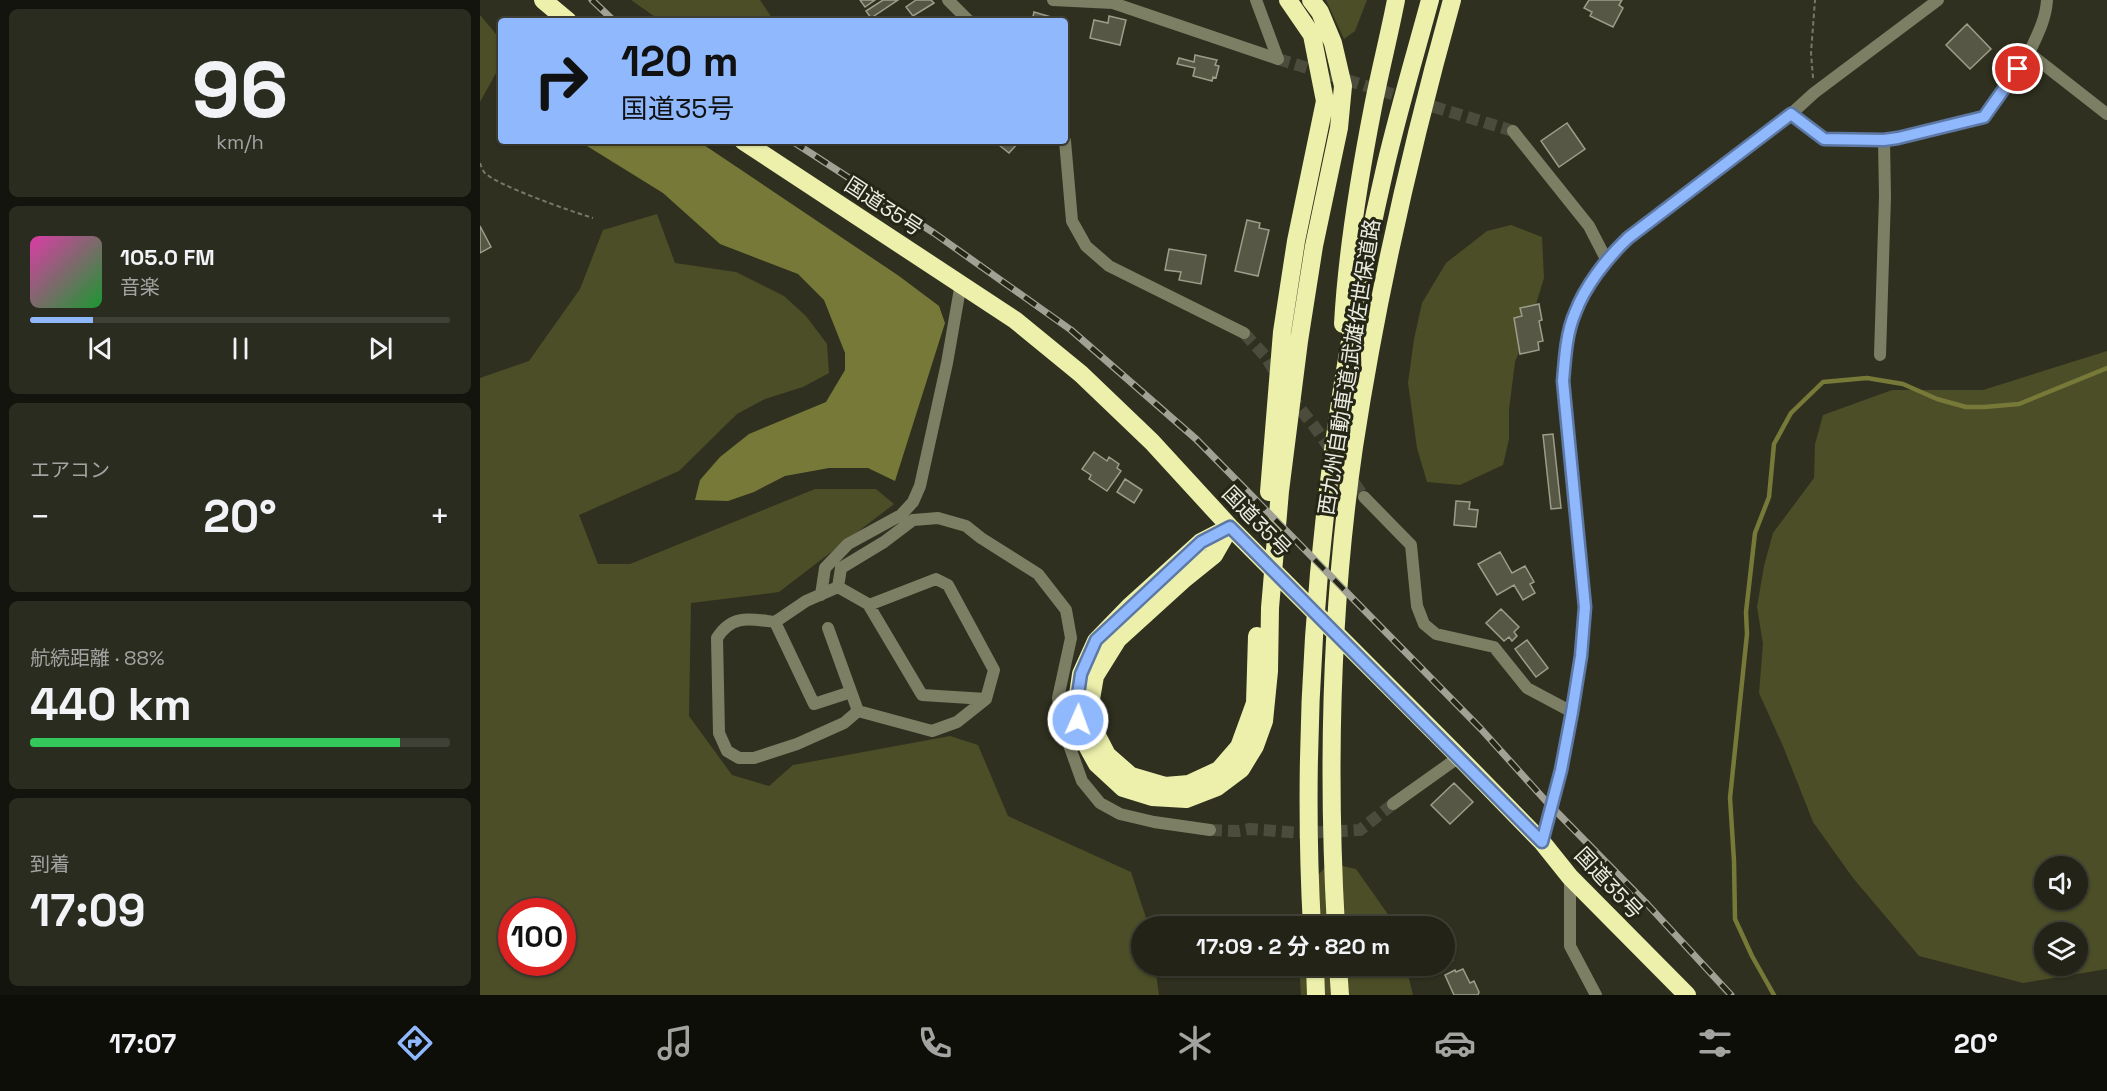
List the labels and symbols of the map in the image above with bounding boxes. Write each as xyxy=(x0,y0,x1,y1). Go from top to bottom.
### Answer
pin xyxy=(1992,43,2043,94)
street label: 国道35号 xyxy=(840,171,928,241)
street label: 西九州自動車道;武雄佐世保道路 xyxy=(1312,217,1386,517)
street label: 国道35号 xyxy=(1217,480,1297,562)
position arrow xyxy=(1046,688,1110,752)
street label: 国道35号 xyxy=(1569,842,1649,924)
speed limit sign: 100 xyxy=(498,898,576,976)

